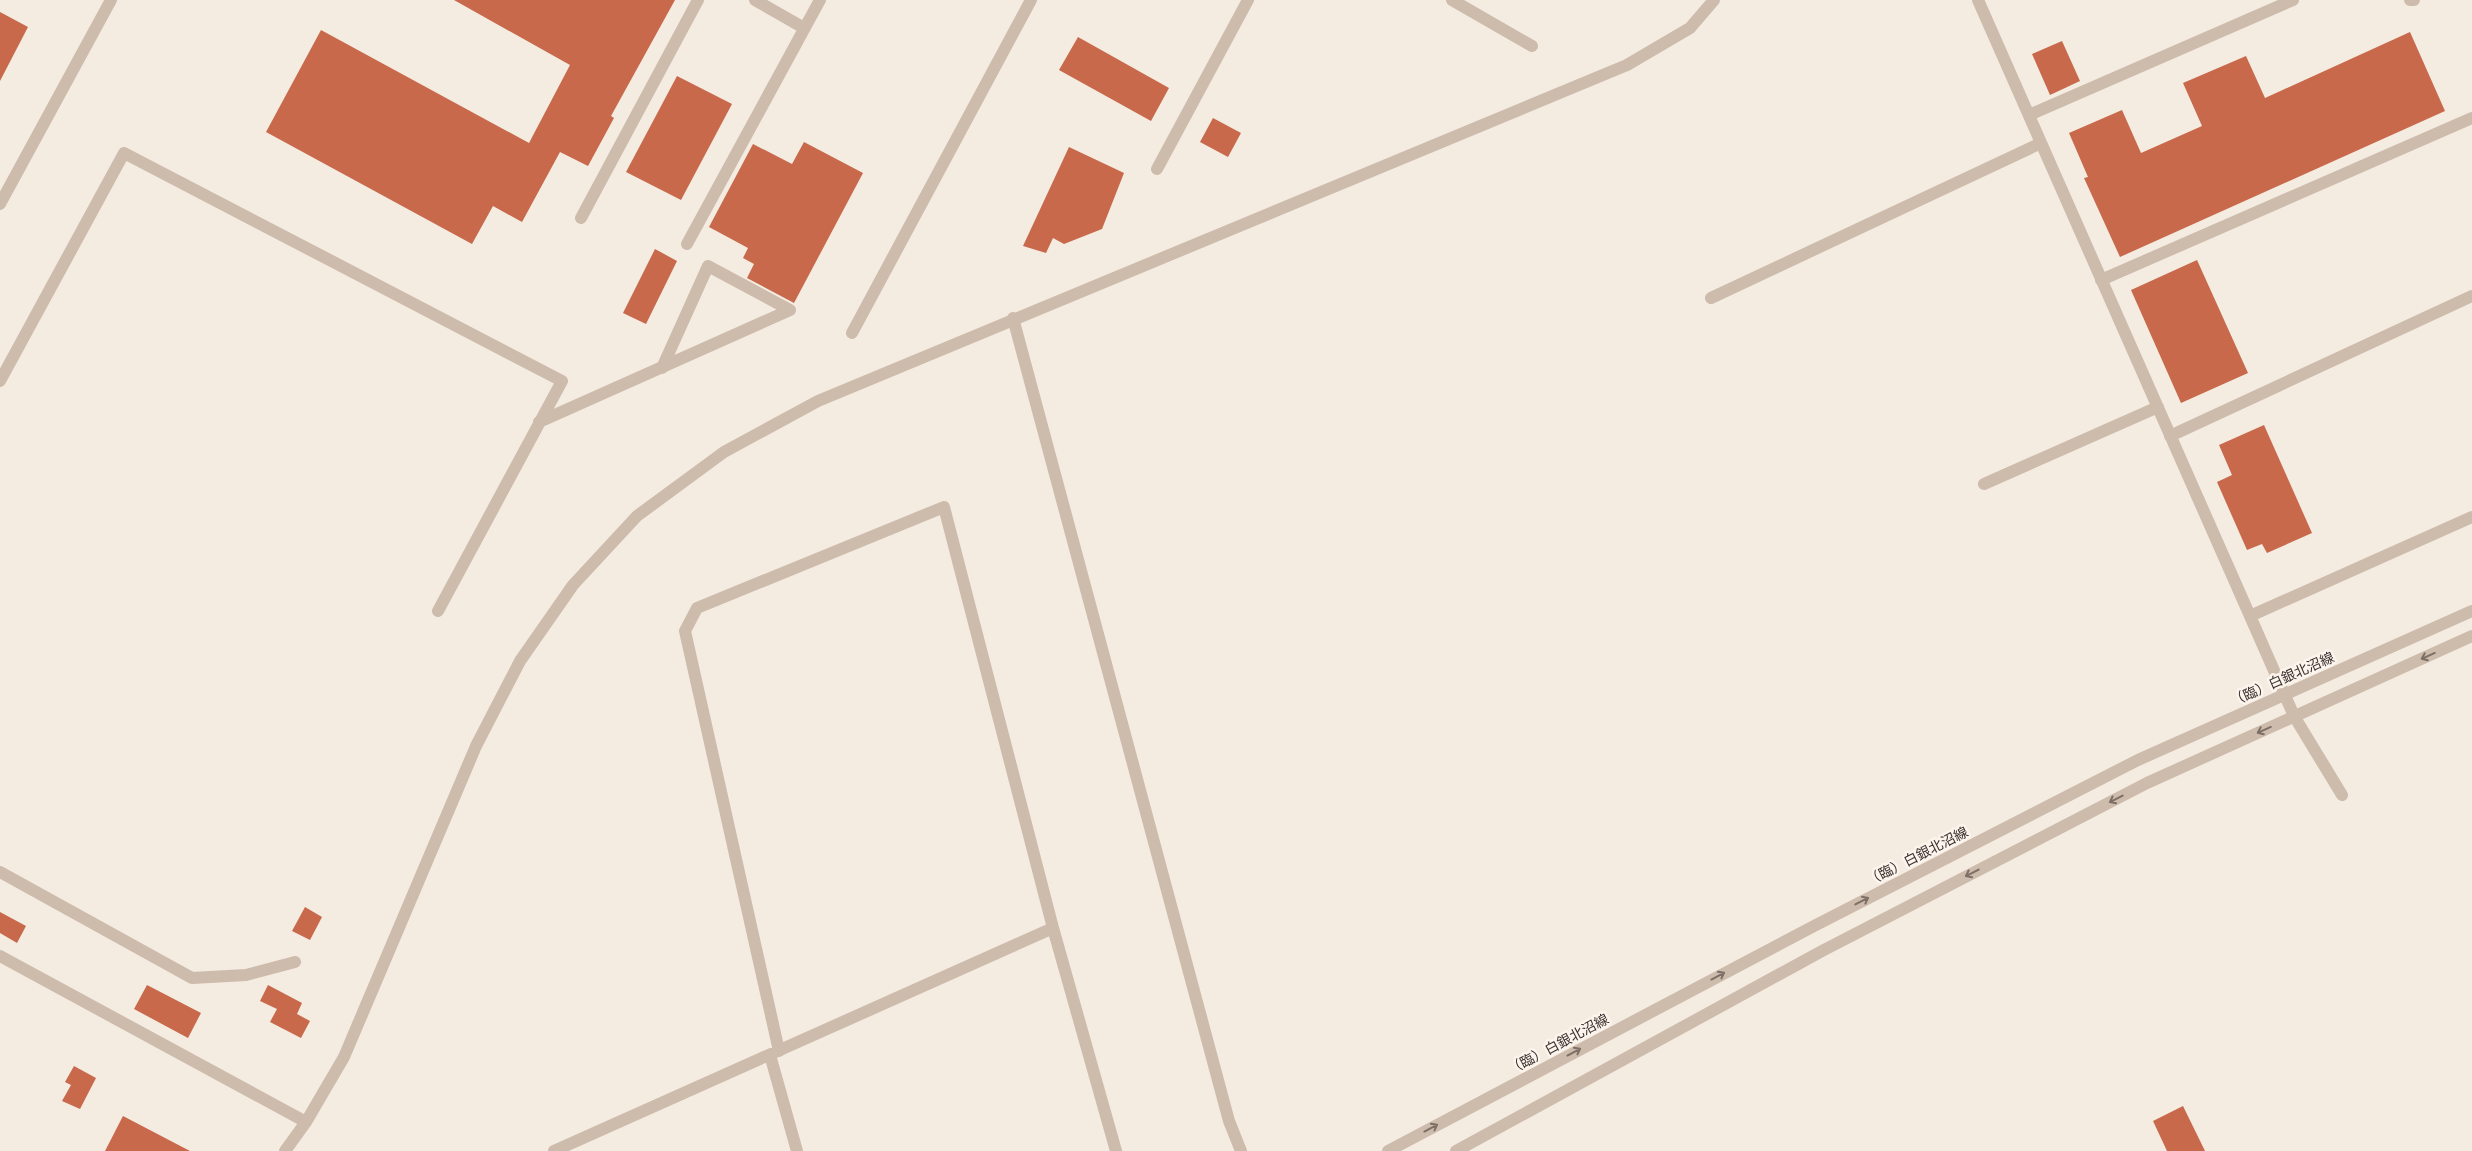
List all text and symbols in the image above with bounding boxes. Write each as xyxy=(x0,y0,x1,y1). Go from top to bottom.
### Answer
street label: （臨）白銀北沼線 xyxy=(2228,649,2336,709)
one-way arrow xyxy=(2421,651,2436,661)
one-way arrow xyxy=(2256,725,2271,735)
one-way arrow xyxy=(2109,794,2124,804)
street label: （臨）白銀北沼線 xyxy=(1863,823,1971,889)
one-way arrow xyxy=(1965,869,1980,879)
one-way arrow xyxy=(1854,896,1869,905)
one-way arrow xyxy=(1710,971,1725,980)
street label: （臨）白銀北沼線 xyxy=(1505,1011,1611,1077)
one-way arrow xyxy=(1567,1047,1582,1057)
one-way arrow xyxy=(1423,1123,1438,1133)

